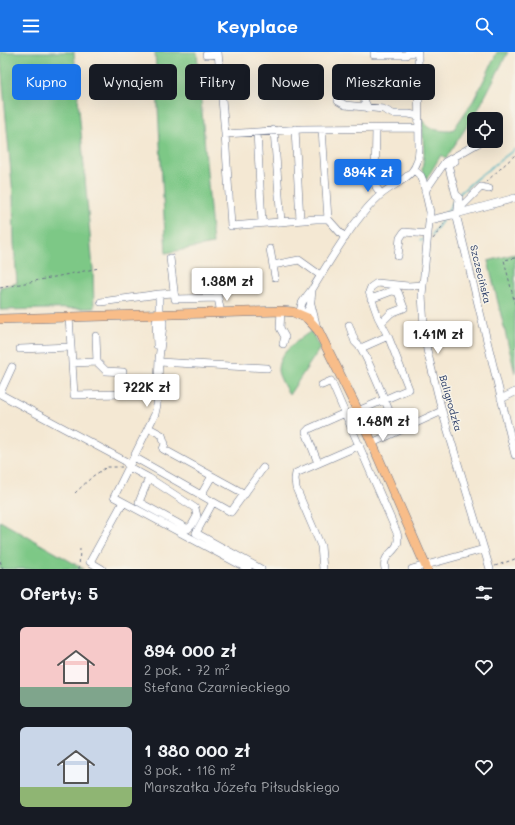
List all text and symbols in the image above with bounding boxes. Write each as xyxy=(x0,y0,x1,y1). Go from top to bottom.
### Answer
text: Keyplace xyxy=(217,14,298,38)
icon: menu xyxy=(20,15,42,37)
icon: search xyxy=(473,15,495,37)
chip: Kupno xyxy=(12,64,81,100)
chip: Wynajem xyxy=(89,64,177,100)
chip: Filtry xyxy=(185,64,250,100)
chip: Nowe xyxy=(258,64,324,100)
chip: Mieszkanie xyxy=(332,64,435,100)
map controls xyxy=(467,112,503,148)
button: locate xyxy=(467,112,503,148)
pin: 894K zł xyxy=(331,159,405,193)
text: 894K zł xyxy=(343,163,393,180)
street label: Szczecińska xyxy=(467,243,495,305)
pin: 1.38M zł xyxy=(186,268,268,302)
text: 1.38M zł xyxy=(201,272,253,289)
pin: 1.41M zł xyxy=(397,321,479,355)
text: 1.41M zł xyxy=(413,325,463,342)
street label: Baligrodzka xyxy=(436,373,466,433)
pin: 722K zł xyxy=(110,374,184,408)
text: 722K zł xyxy=(123,378,171,395)
pin: 1.48M zł xyxy=(342,408,424,442)
text: 1.48M zł xyxy=(356,412,410,429)
text: Oferty: 5 xyxy=(20,582,98,604)
icon: filters xyxy=(473,582,495,604)
text: 894 000 zł xyxy=(144,639,236,661)
icon: home xyxy=(52,643,100,691)
icon: heart xyxy=(473,656,495,678)
text: 2 pok. · 72 m² xyxy=(144,661,230,678)
text: Stefana Czarnieckiego xyxy=(144,678,290,695)
text: 1 380 000 zł xyxy=(144,739,250,761)
icon: home xyxy=(52,743,100,791)
icon: heart xyxy=(473,756,495,778)
text: 3 pok. · 116 m² xyxy=(144,761,235,778)
text: Marszałka Józefa Piłsudskiego xyxy=(144,778,339,795)

